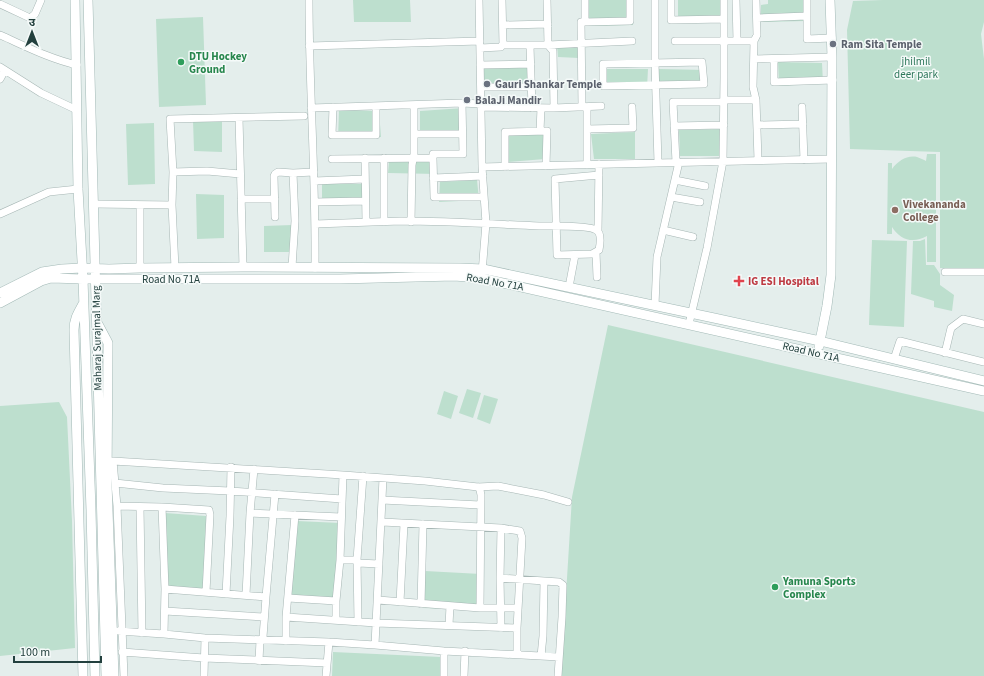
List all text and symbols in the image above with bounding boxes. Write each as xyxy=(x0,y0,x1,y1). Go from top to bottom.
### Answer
north arrow xyxy=(12,12,52,52)
text: उ xyxy=(29,15,36,30)
place label: Ram Sita Temple xyxy=(841,37,922,52)
marker: Ram Sita Temple xyxy=(828,39,838,49)
place label: DTU Hockey Ground xyxy=(189,49,247,77)
park label: jhilmil deer park xyxy=(894,54,938,82)
marker: DTU Hockey Ground xyxy=(176,57,186,67)
place label: Gauri Shankar Temple xyxy=(495,77,602,92)
marker: Gauri Shankar Temple xyxy=(482,79,492,89)
place label: BalaJi Mandir xyxy=(475,93,542,108)
marker: BalaJi Mandir xyxy=(462,95,472,105)
place label: Vivekananda College xyxy=(902,197,966,225)
marker: Vivekananda College xyxy=(890,205,900,215)
street label: Road No 71A xyxy=(465,270,525,294)
street label: Road No 71A xyxy=(142,272,200,287)
place label: IG ESI Hospital xyxy=(748,274,820,289)
marker: IG ESI Hospital xyxy=(733,275,745,287)
street label: Maharaj Surajmal Marg xyxy=(89,285,105,391)
street label: Road No 71A xyxy=(781,338,841,366)
place label: Yamuna Sports Complex xyxy=(782,574,856,602)
marker: Yamuna Sports Complex xyxy=(770,582,780,592)
scale bar xyxy=(14,638,101,664)
text: 100 m xyxy=(20,644,50,661)

